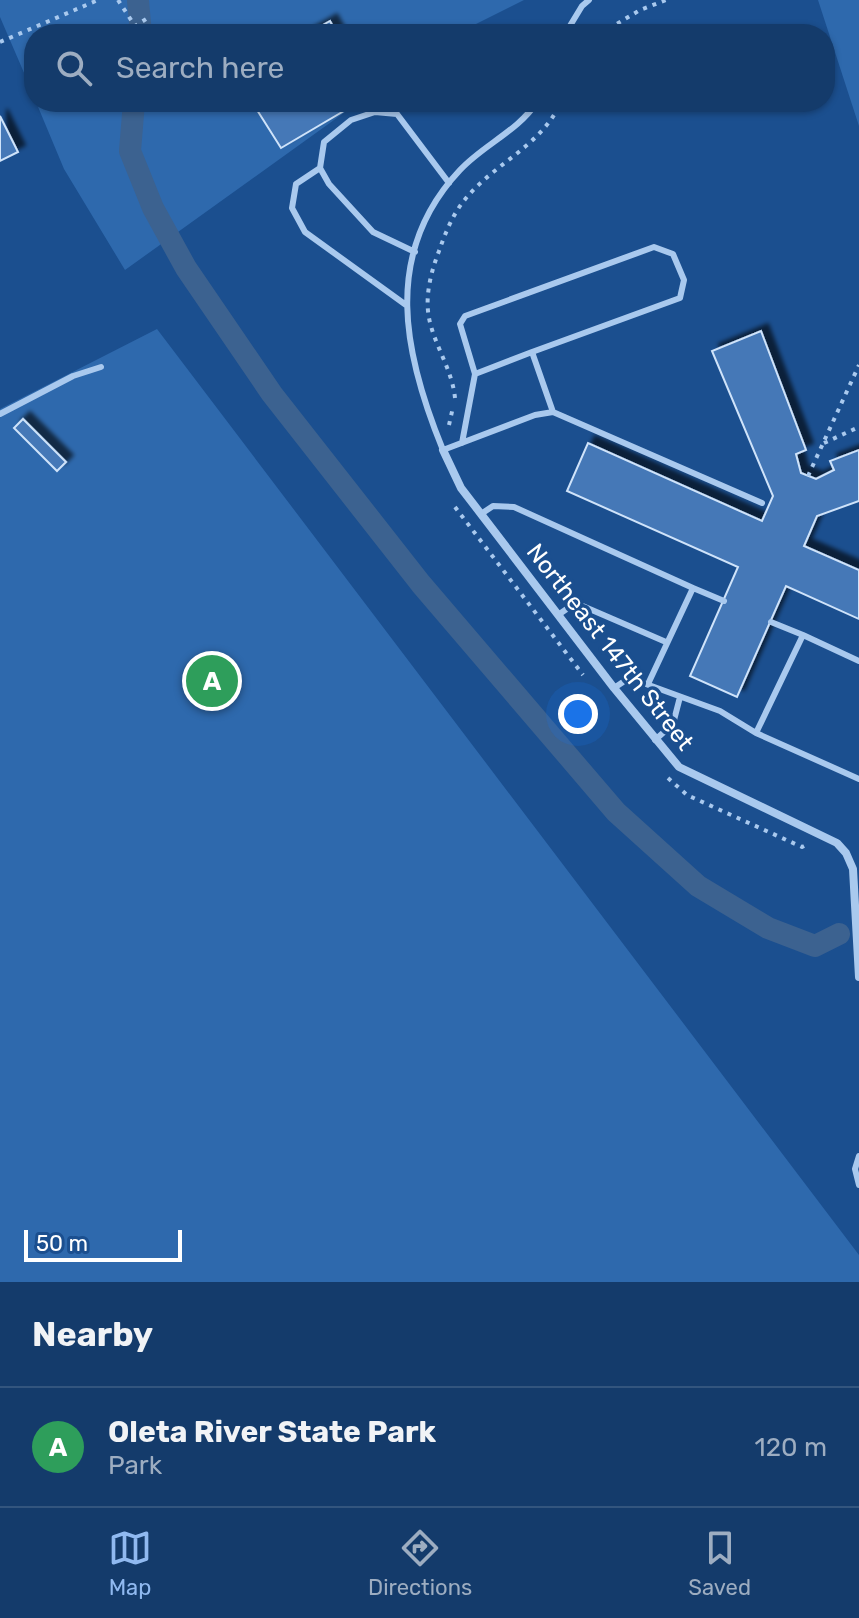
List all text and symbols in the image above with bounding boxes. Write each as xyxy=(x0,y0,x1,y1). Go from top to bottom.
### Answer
search box xyxy=(24,24,835,112)
icon: search xyxy=(52,46,96,90)
text: Search here xyxy=(116,50,284,86)
street label: Northeast 147th Street xyxy=(521,538,699,756)
pin: A xyxy=(186,651,238,711)
your location xyxy=(558,694,598,734)
scale bar xyxy=(24,1226,182,1262)
text: 50 m xyxy=(36,1230,88,1257)
text: Nearby xyxy=(32,1314,153,1355)
text: Oleta River State Park xyxy=(108,1414,436,1450)
text: A xyxy=(49,1432,67,1463)
text: 120 m xyxy=(755,1432,827,1463)
text: Park xyxy=(108,1450,162,1481)
tab: Map xyxy=(108,1526,152,1601)
tab: Directions xyxy=(368,1526,472,1601)
tab: Saved xyxy=(688,1526,751,1601)

